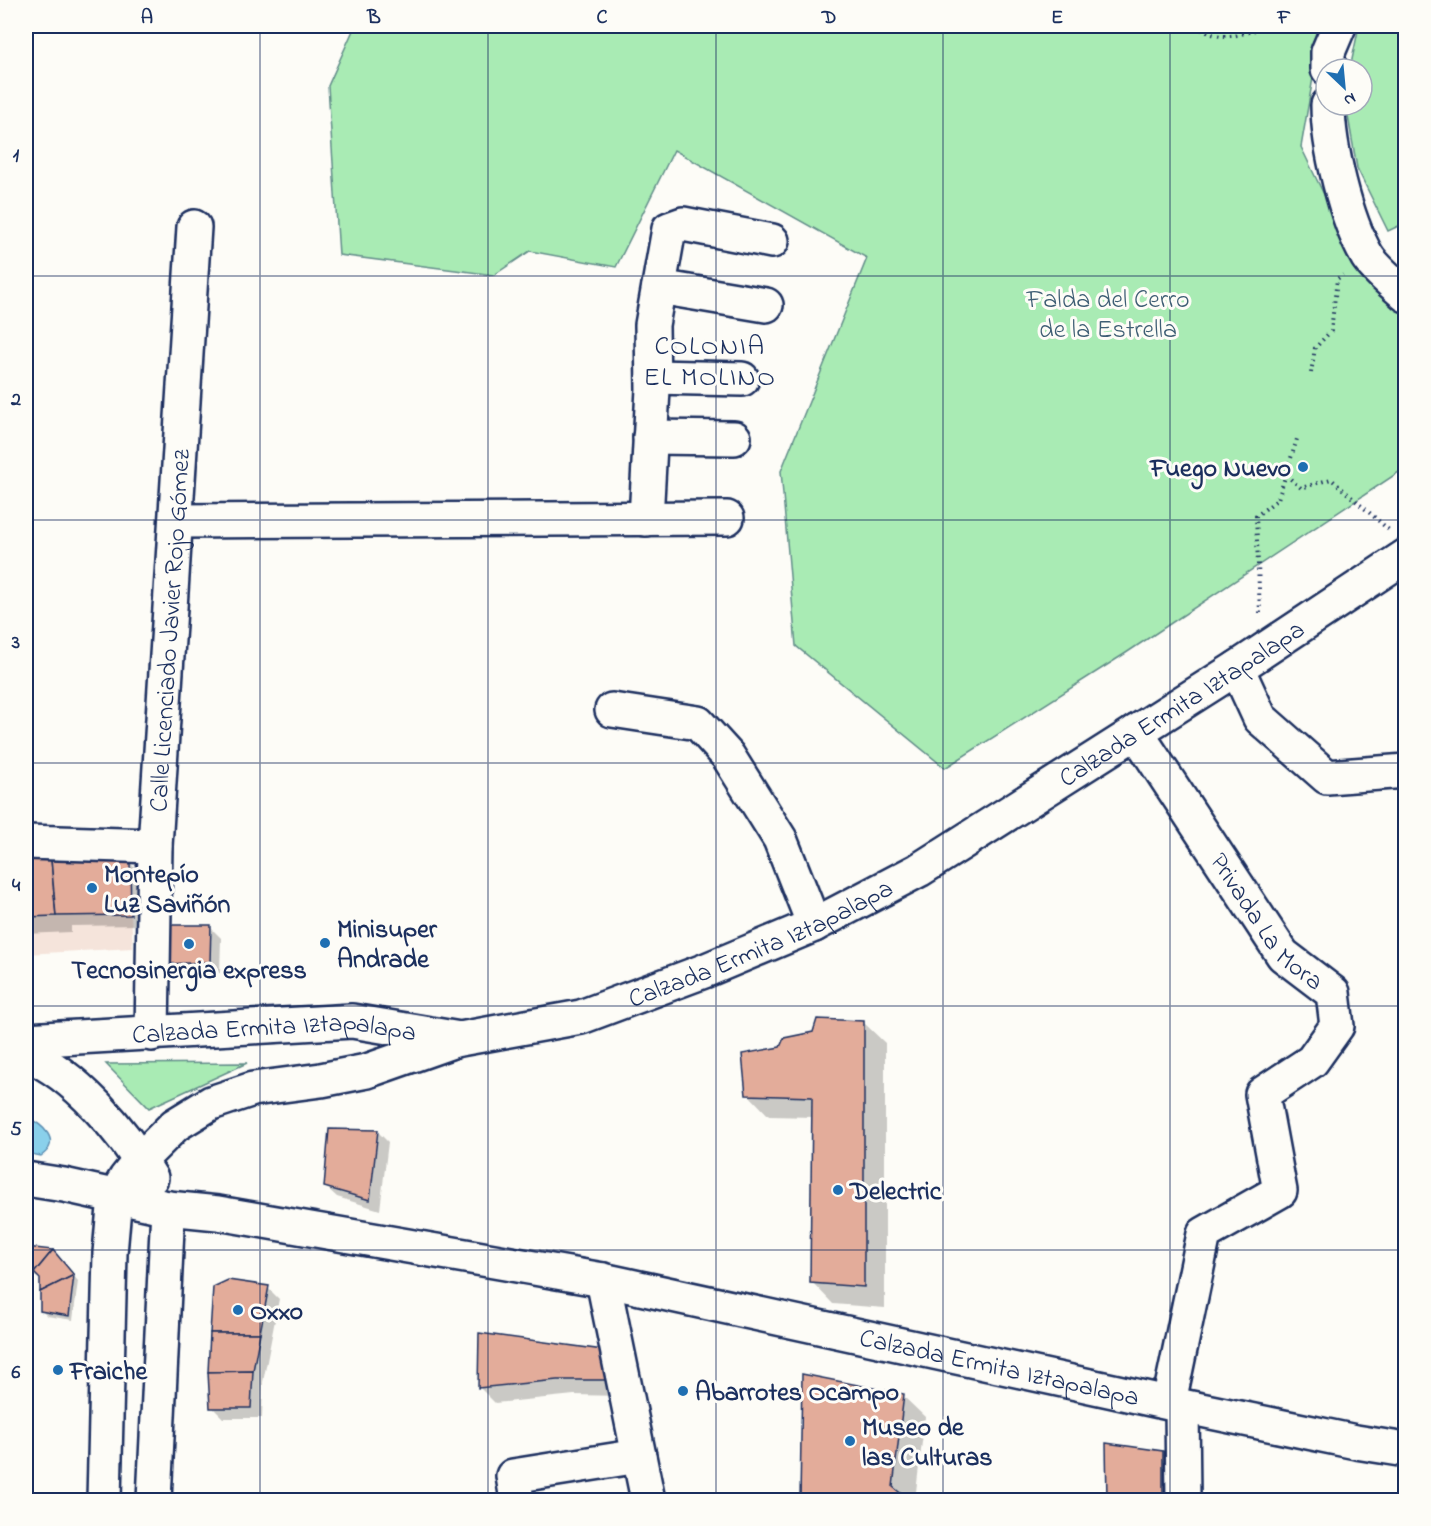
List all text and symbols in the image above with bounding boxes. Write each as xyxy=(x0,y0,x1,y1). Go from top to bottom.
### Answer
text: A xyxy=(141,4,153,33)
text: B xyxy=(366,4,381,33)
text: C xyxy=(597,4,608,33)
text: D xyxy=(821,4,836,33)
text: E xyxy=(1051,4,1063,33)
text: F xyxy=(1277,4,1291,33)
north arrow xyxy=(1314,57,1374,117)
text: N xyxy=(1339,86,1360,112)
text: 1 xyxy=(13,142,20,171)
park label: Falda del Cerro de la Estrella xyxy=(1025,282,1190,350)
district label: COLONIA EL MOLINO xyxy=(643,328,777,398)
text: 2 xyxy=(10,386,21,415)
street label: Calle Licenciado Javier Rojo Gómez xyxy=(141,448,202,813)
place label: Fuego Nuevo xyxy=(1148,451,1291,490)
marker: Fuego Nuevo xyxy=(1296,460,1310,474)
street label: Calzada Ermita Iztapalapa xyxy=(1052,612,1313,798)
text: 3 xyxy=(11,629,20,658)
street label: Privada La Mora xyxy=(1199,846,1330,1001)
place label: Montepío Luz Saviñón xyxy=(104,857,231,925)
street label: Calzada Ermita Iztapalapa xyxy=(623,871,901,1020)
text: 4 xyxy=(12,872,21,901)
marker: Montepío Luz Saviñón xyxy=(85,881,99,895)
place label: Minisuper Andrade xyxy=(337,912,438,980)
marker: Minisuper Andrade xyxy=(318,936,332,950)
marker: Tecnosinergia express xyxy=(182,937,196,951)
place label: Tecnosinergia express xyxy=(71,953,307,992)
street label: Calzada Ermita Iztapalapa xyxy=(131,1005,419,1056)
text: 5 xyxy=(10,1116,22,1145)
place label: Delectric xyxy=(849,1174,943,1212)
marker: Delectric xyxy=(831,1183,845,1197)
place label: Oxxo xyxy=(250,1294,303,1332)
marker: Oxxo xyxy=(231,1303,245,1317)
street label: Calzada Ermita Iztapalapa xyxy=(856,1320,1143,1418)
place label: Fraiche xyxy=(68,1354,148,1392)
text: 6 xyxy=(12,1359,21,1388)
marker: Fraiche xyxy=(51,1363,65,1377)
place label: Abarrotes Ocampo xyxy=(695,1375,899,1413)
marker: Abarrotes Ocampo xyxy=(676,1384,690,1398)
place label: Museo de las Culturas xyxy=(862,1410,992,1478)
marker: Museo de las Culturas xyxy=(843,1434,857,1448)

